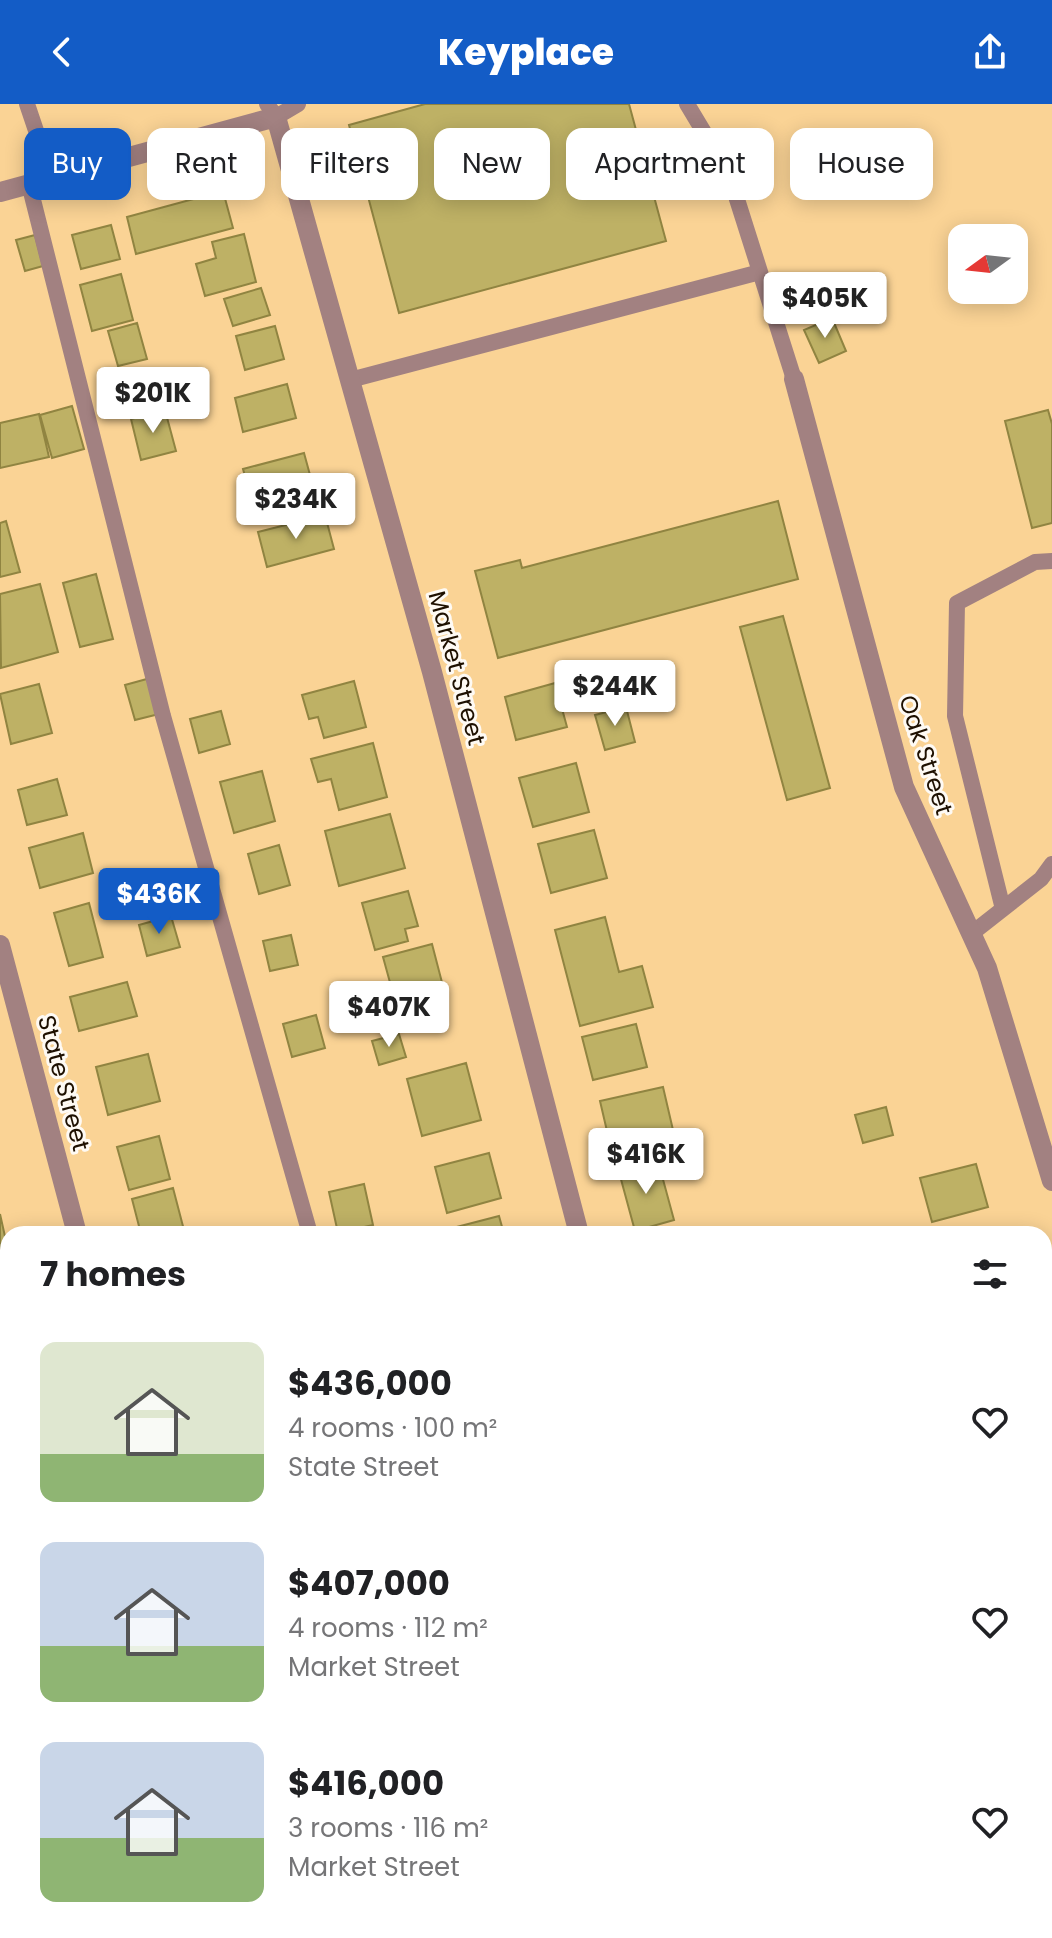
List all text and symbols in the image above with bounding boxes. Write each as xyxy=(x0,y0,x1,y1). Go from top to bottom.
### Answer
text: Keyplace xyxy=(438,27,614,78)
icon: back xyxy=(40,30,84,74)
icon: share xyxy=(968,30,1012,74)
chip: Buy xyxy=(24,128,131,200)
chip: Rent xyxy=(147,128,265,200)
chip: Filters xyxy=(281,128,418,200)
chip: New xyxy=(434,128,550,200)
chip: Apartment xyxy=(566,128,774,200)
chip: House xyxy=(790,128,933,200)
north arrow xyxy=(948,224,1028,304)
map controls xyxy=(948,224,1028,304)
pin: $405K xyxy=(769,272,881,340)
text: $405K xyxy=(782,280,868,316)
pin: $201K xyxy=(97,367,209,435)
text: $201K xyxy=(115,375,191,411)
pin: $234K xyxy=(240,473,352,541)
text: $234K xyxy=(254,481,338,517)
street label: Market Street xyxy=(421,587,493,749)
pin: $244K xyxy=(559,660,671,728)
text: $244K xyxy=(572,668,658,704)
street label: Oak Street xyxy=(891,691,961,819)
pin: $436K xyxy=(103,868,215,936)
text: $436K xyxy=(116,876,202,912)
pin: $407K xyxy=(333,981,445,1049)
text: $407K xyxy=(347,989,431,1025)
street label: State Street xyxy=(30,1011,98,1155)
pin: $416K xyxy=(590,1128,702,1196)
text: $416K xyxy=(606,1136,686,1172)
text: 7 homes xyxy=(40,1250,186,1298)
icon: filters xyxy=(968,1252,1012,1296)
text: $436,000 xyxy=(288,1359,452,1407)
icon: home xyxy=(104,1374,200,1470)
icon: heart xyxy=(968,1400,1012,1444)
text: 4 rooms · 100 m² xyxy=(288,1410,497,1446)
text: State Street xyxy=(288,1449,439,1485)
text: $407,000 xyxy=(288,1559,450,1607)
icon: home xyxy=(104,1574,200,1670)
icon: heart xyxy=(968,1600,1012,1644)
text: 4 rooms · 112 m² xyxy=(288,1610,488,1646)
text: Market Street xyxy=(288,1649,460,1685)
text: $416,000 xyxy=(288,1759,444,1807)
icon: home xyxy=(104,1774,200,1870)
icon: heart xyxy=(968,1800,1012,1844)
text: 3 rooms · 116 m² xyxy=(288,1810,488,1846)
text: Market Street xyxy=(288,1849,460,1885)

